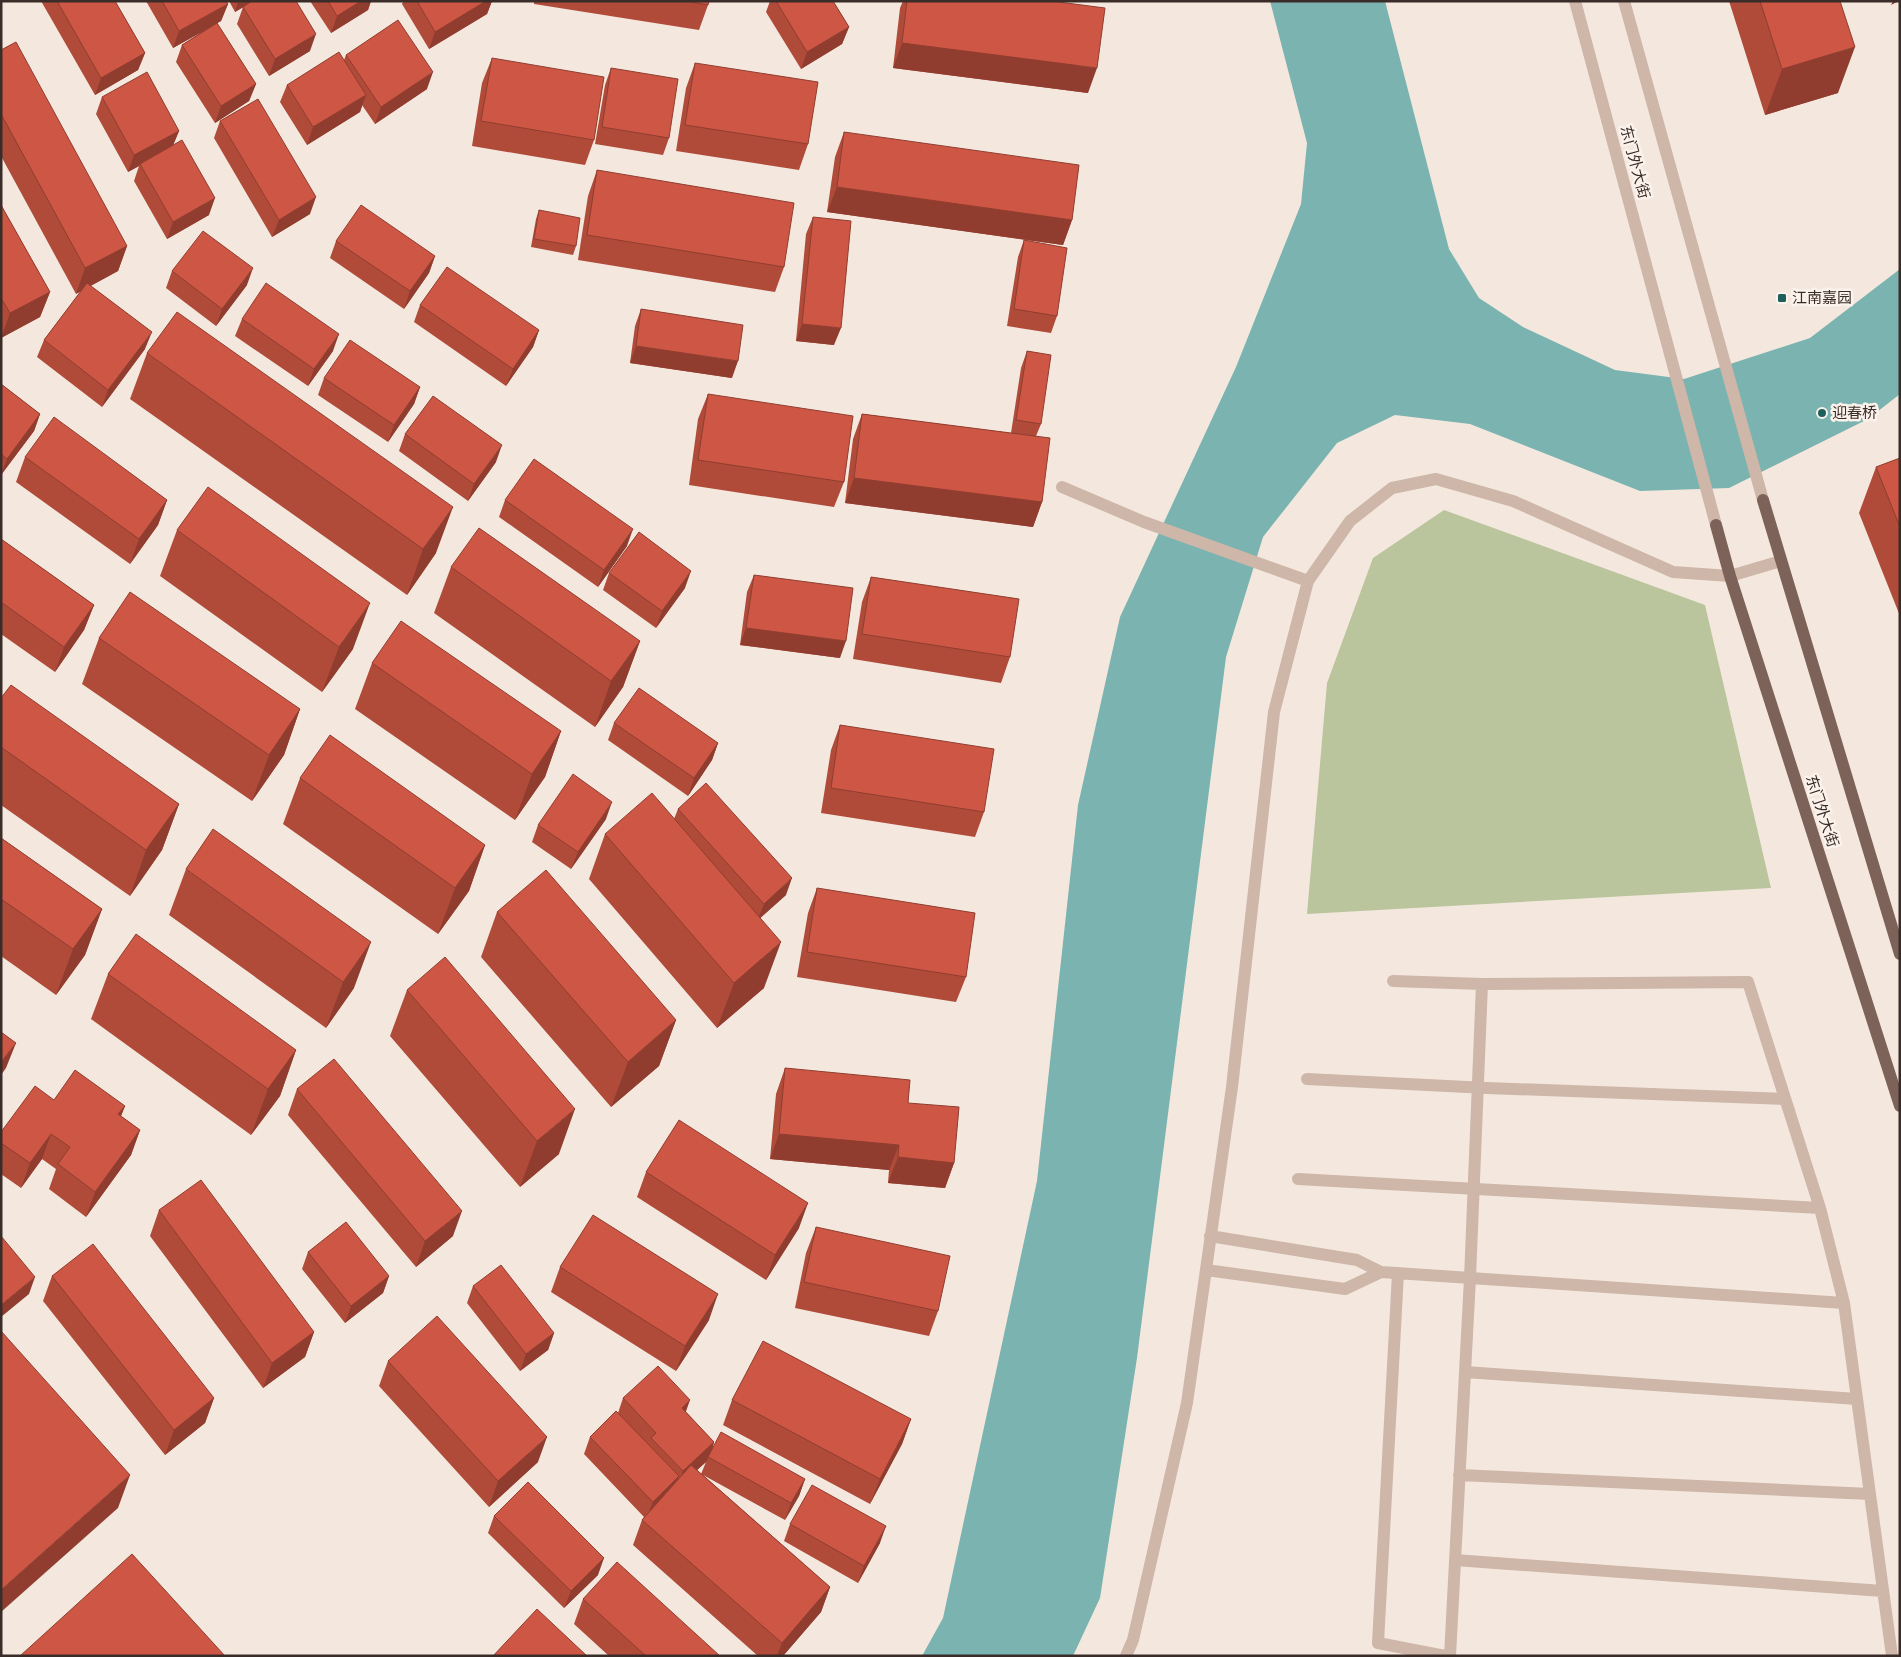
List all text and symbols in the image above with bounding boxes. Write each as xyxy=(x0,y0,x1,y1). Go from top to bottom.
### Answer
street label: 东门外大街 xyxy=(1617,123,1653,201)
place label: 江南嘉园 xyxy=(1792,289,1852,307)
marker: 江南嘉园 xyxy=(1776,292,1788,304)
place label: 迎春桥 xyxy=(1832,404,1877,422)
marker: 迎春桥 xyxy=(1816,407,1828,419)
street label: 东门外大街 xyxy=(1802,773,1842,849)

